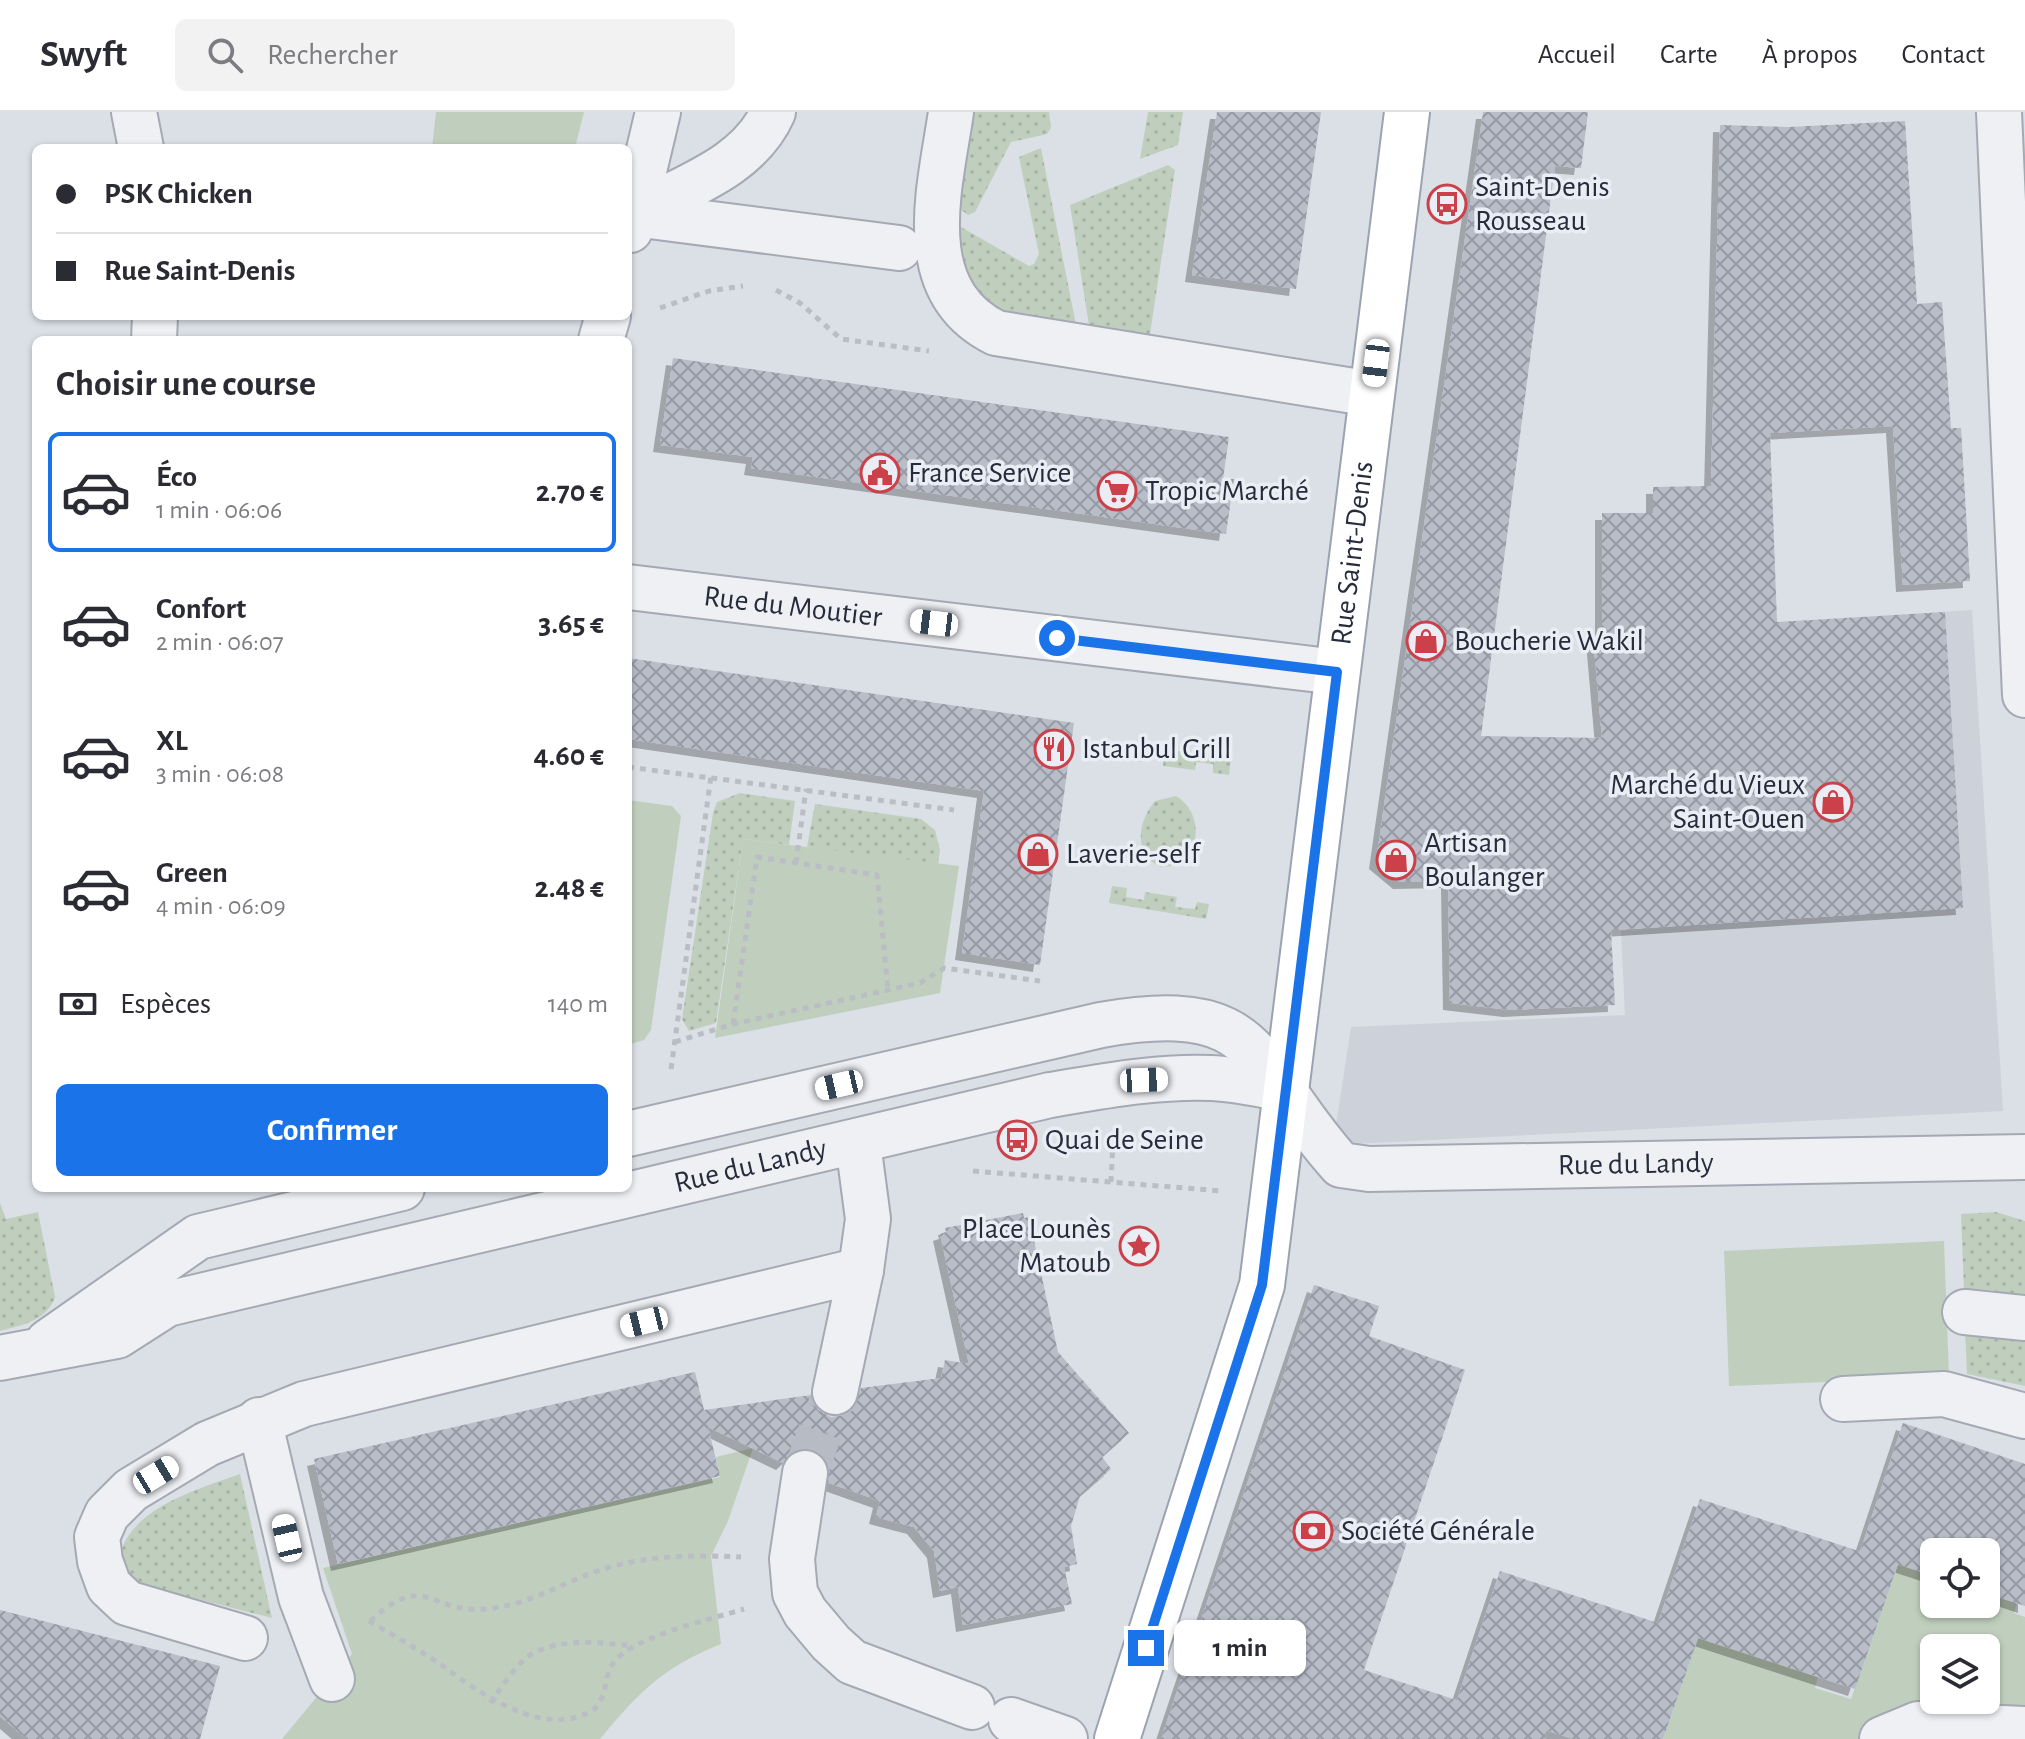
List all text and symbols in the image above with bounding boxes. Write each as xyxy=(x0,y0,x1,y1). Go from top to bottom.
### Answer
search box xyxy=(175,19,735,91)
icon: search xyxy=(203,33,247,77)
text: Swyft xyxy=(40,36,127,74)
text: Rechercher xyxy=(267,40,398,70)
text: Accueil xyxy=(1538,41,1616,69)
text: Carte xyxy=(1660,41,1718,69)
text: À propos xyxy=(1762,41,1858,69)
text: Contact xyxy=(1902,41,1985,69)
place label: Saint-Denis Rousseau xyxy=(1475,172,1610,236)
text: PSK Chicken xyxy=(104,179,253,209)
bus stop icon: Saint-Denis Rousseau xyxy=(1426,183,1468,225)
text: Rue Saint-Denis xyxy=(104,256,295,286)
car xyxy=(1361,338,1391,388)
text: Choisir une course xyxy=(56,366,316,402)
public building icon: France Service xyxy=(859,452,901,494)
icon: car xyxy=(60,456,132,528)
place label: France Service xyxy=(908,458,1071,488)
street label: Rue Saint-Denis xyxy=(1326,460,1379,647)
text: Éco xyxy=(156,462,197,492)
supermarket icon: Tropic Marché xyxy=(1096,470,1138,512)
place label: Tropic Marché xyxy=(1145,476,1309,506)
text: 2.70 € xyxy=(536,477,604,507)
text: 1 min · 06:06 xyxy=(156,497,282,523)
street label: Rue du Moutier xyxy=(702,581,884,632)
icon: car xyxy=(60,588,132,660)
text: Confort xyxy=(156,594,246,624)
car xyxy=(909,608,959,638)
text: 3.65 € xyxy=(538,609,604,639)
route start xyxy=(1039,620,1075,656)
shop icon: Boucherie Wakil xyxy=(1405,620,1447,662)
place label: Boucherie Wakil xyxy=(1454,626,1644,656)
text: 2 min · 06:07 xyxy=(156,629,284,655)
icon: car xyxy=(60,720,132,792)
text: XL xyxy=(156,726,188,756)
restaurant icon: Istanbul Grill xyxy=(1033,728,1075,770)
place label: Istanbul Grill xyxy=(1082,734,1231,764)
text: 4.60 € xyxy=(533,741,604,771)
text: 3 min · 06:08 xyxy=(156,761,284,787)
place label: Marché du Vieux Saint-Ouen xyxy=(1610,770,1805,834)
shop icon: Marché du Vieux Saint-Ouen xyxy=(1812,781,1854,823)
place label: Artisan Boulanger xyxy=(1424,828,1545,892)
shop icon: Laverie-self xyxy=(1017,833,1059,875)
place label: Laverie-self xyxy=(1066,839,1201,869)
shop icon: Artisan Boulanger xyxy=(1375,839,1417,881)
icon: car xyxy=(60,852,132,924)
text: Green xyxy=(156,858,228,888)
text: 2.48 € xyxy=(535,873,604,903)
text: 4 min · 06:09 xyxy=(156,893,286,919)
icon: cash xyxy=(56,982,100,1026)
text: Espèces xyxy=(120,989,211,1019)
text: 140 m xyxy=(548,991,608,1017)
car xyxy=(1120,1067,1168,1093)
car xyxy=(813,1068,865,1102)
button: Confirmer xyxy=(56,1084,608,1176)
bus stop icon: Quai de Seine xyxy=(996,1119,1038,1161)
place label: Quai de Seine xyxy=(1045,1125,1204,1155)
street label: Rue du Landy xyxy=(671,1133,830,1198)
street label: Rue du Landy xyxy=(1558,1148,1714,1181)
place label: Place Lounès Matoub xyxy=(962,1214,1111,1278)
place icon: Place Lounès Matoub xyxy=(1118,1225,1160,1267)
car xyxy=(618,1305,670,1339)
car xyxy=(129,1452,183,1498)
bank icon: Société Générale xyxy=(1292,1510,1334,1552)
car xyxy=(270,1512,304,1564)
place label: Société Générale xyxy=(1341,1516,1535,1546)
map controls xyxy=(1920,1538,2000,1714)
button: locate xyxy=(1920,1538,2000,1618)
callout: 1 min xyxy=(1174,1620,1306,1676)
route end xyxy=(1128,1630,1164,1666)
button: layers xyxy=(1920,1634,2000,1714)
text: 1 min xyxy=(1213,1635,1267,1661)

